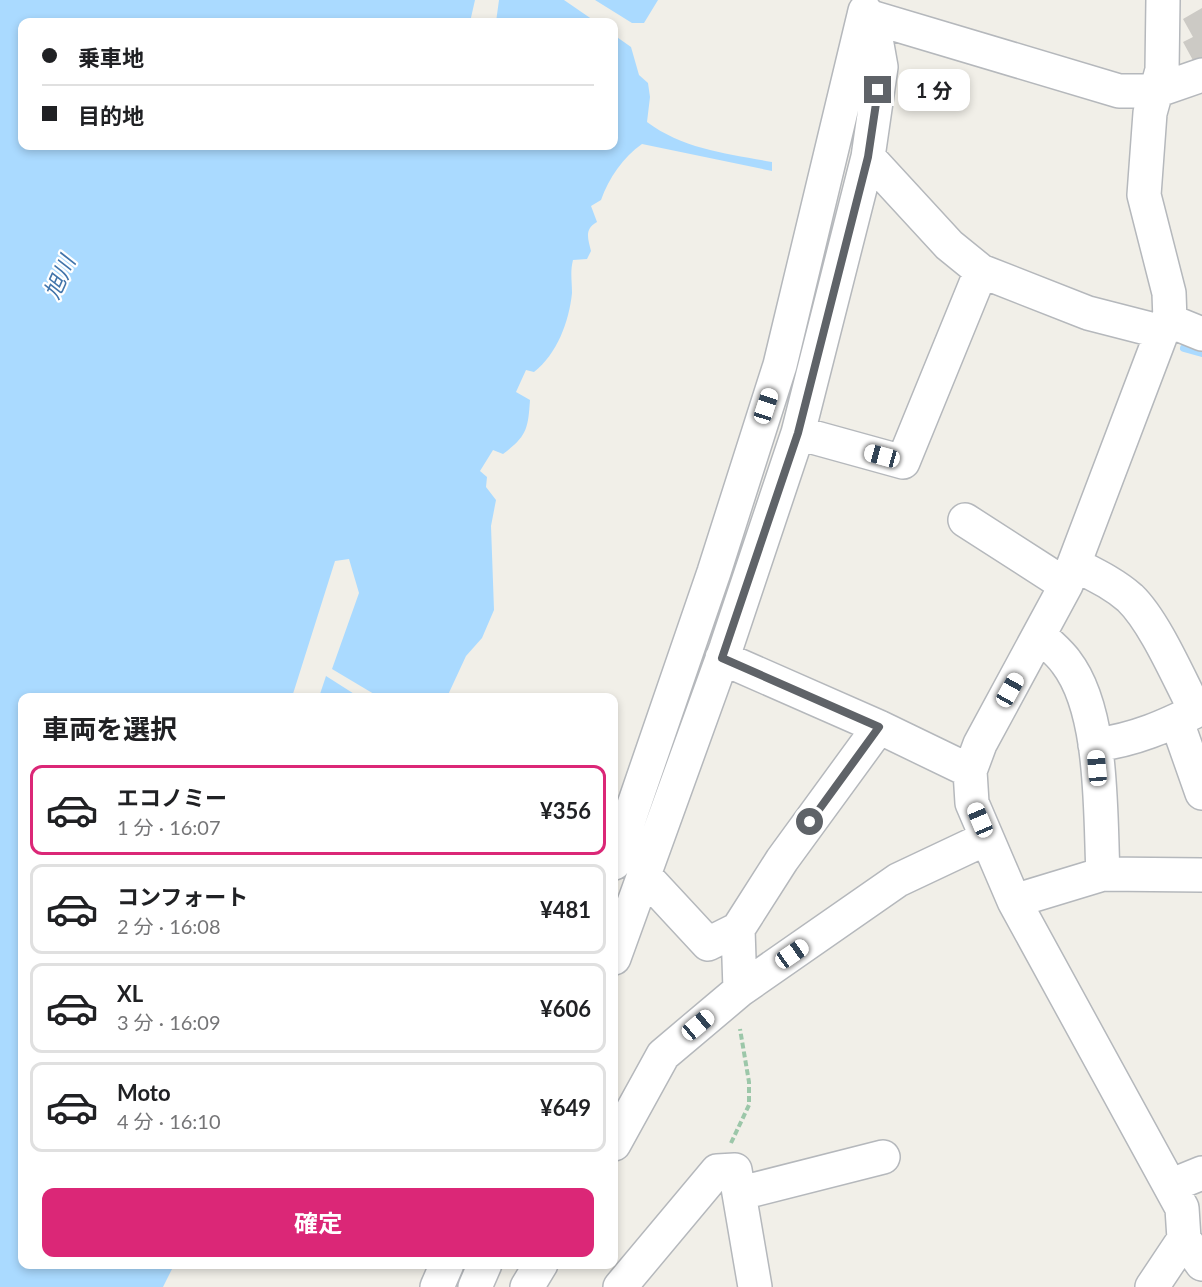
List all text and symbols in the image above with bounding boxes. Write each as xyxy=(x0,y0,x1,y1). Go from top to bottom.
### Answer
text: 乗車地 xyxy=(78,44,144,71)
callout: 1 分 xyxy=(899,69,971,111)
route end xyxy=(864,76,891,103)
text: 1 分 xyxy=(916,78,952,102)
text: 目的地 xyxy=(78,102,144,129)
water label: 旭川 xyxy=(38,250,81,303)
car xyxy=(752,386,780,426)
car xyxy=(862,443,902,469)
car xyxy=(993,670,1027,710)
text: 車両を選択 xyxy=(42,712,177,745)
car xyxy=(1086,749,1108,787)
icon: car xyxy=(45,783,99,837)
text: エコノミー xyxy=(117,784,227,811)
text: ¥356 xyxy=(540,797,591,824)
car xyxy=(965,800,995,840)
route start xyxy=(796,808,823,835)
text: 1 分 · 16:07 xyxy=(117,815,221,839)
icon: car xyxy=(45,882,99,936)
text: コンフォート xyxy=(117,883,248,910)
text: ¥481 xyxy=(540,896,591,923)
text: 2 分 · 16:08 xyxy=(117,914,221,938)
car xyxy=(772,936,812,972)
text: XL xyxy=(117,980,143,1007)
icon: car xyxy=(45,981,99,1035)
text: ¥606 xyxy=(540,995,591,1022)
car xyxy=(678,1007,718,1043)
text: 3 分 · 16:09 xyxy=(117,1010,221,1034)
text: Moto xyxy=(117,1079,171,1106)
icon: car xyxy=(45,1080,99,1134)
text: ¥649 xyxy=(540,1094,591,1121)
text: 4 分 · 16:10 xyxy=(117,1109,221,1133)
button: 確定 xyxy=(42,1188,594,1257)

